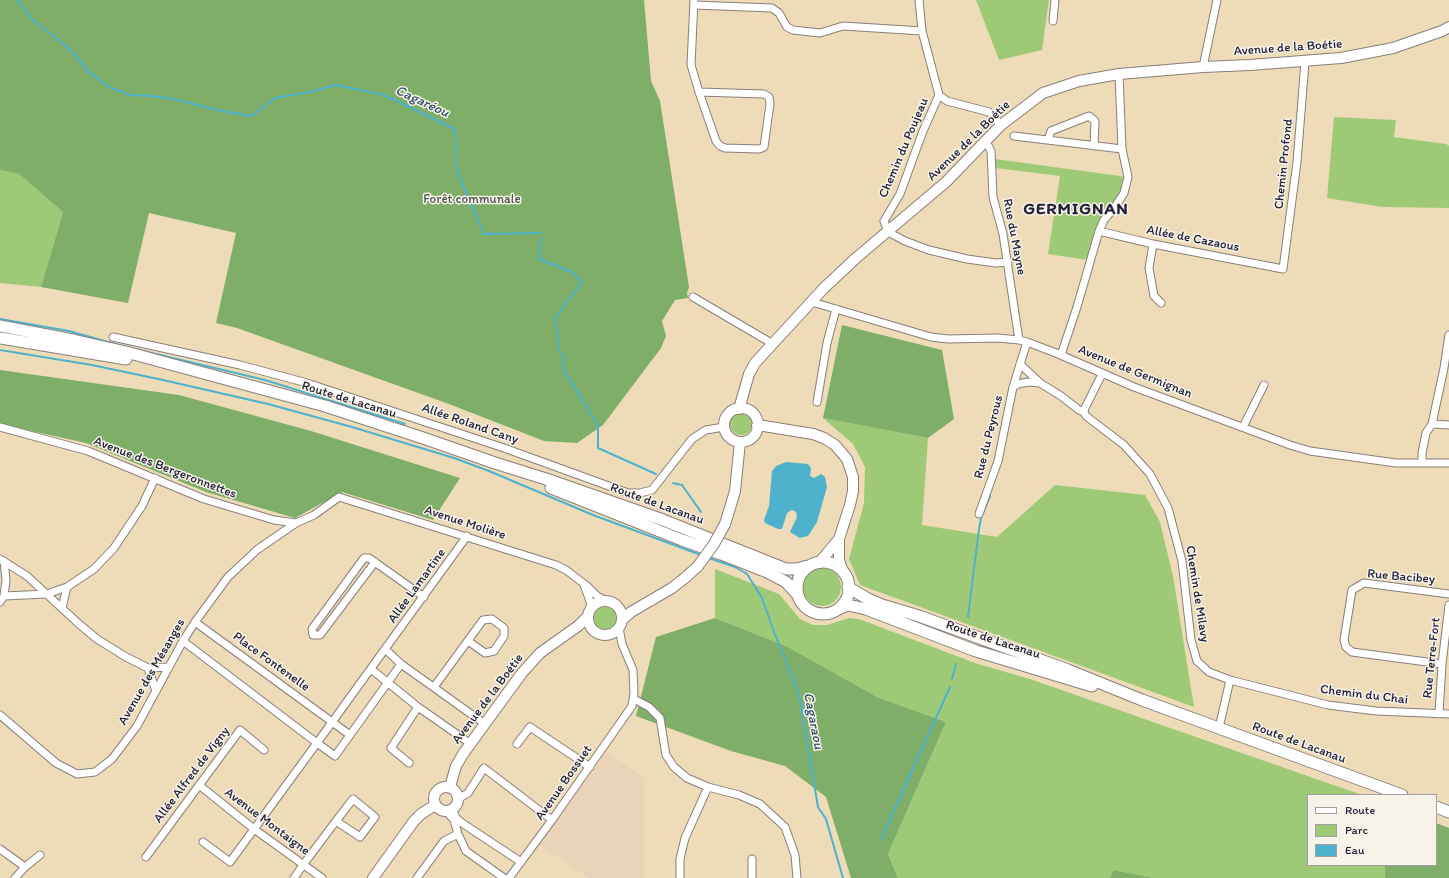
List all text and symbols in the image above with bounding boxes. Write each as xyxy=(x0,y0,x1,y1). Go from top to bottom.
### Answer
street label: Avenue de la Boétie xyxy=(1233,36,1343,60)
water label: Cagaréou xyxy=(393,82,451,122)
street label: Chemin du Poujeau xyxy=(876,96,932,200)
street label: Avenue de la Boétie xyxy=(924,98,1014,184)
street label: Chemin Profond xyxy=(1271,118,1297,210)
park label: Forêt communale xyxy=(423,192,521,208)
street label: Rue du Mayne xyxy=(999,197,1029,277)
district label: GERMIGNAN xyxy=(1024,200,1128,220)
street label: Allée de Cazaous xyxy=(1145,222,1241,256)
street label: Avenue de Germignan xyxy=(1076,342,1194,402)
street label: Route de Lacanau xyxy=(300,378,398,422)
street label: Rue du Peyrous xyxy=(971,394,1007,480)
street label: Allée Roland Cany xyxy=(420,400,520,448)
street label: Avenue des Bergeronnettes xyxy=(91,434,239,502)
street label: Route de Lacanau xyxy=(608,480,706,528)
street label: Avenue Molière xyxy=(422,502,508,544)
street label: Chemin de Milavy xyxy=(1182,545,1212,643)
street label: Allée Lamartine xyxy=(385,546,449,626)
street label: Rue Bacibey xyxy=(1366,566,1436,588)
street label: Avenue des Mésanges xyxy=(115,616,189,728)
street label: Route de Lacanau xyxy=(944,617,1042,663)
street label: Rue Terre-Fort xyxy=(1420,617,1444,699)
street label: Place Fontenelle xyxy=(229,629,313,695)
street label: Avenue de la Boétie xyxy=(449,651,527,747)
street label: Chemin du Chai xyxy=(1319,682,1409,708)
water label: Cagaraou xyxy=(799,691,827,751)
street label: Route de Lacanau xyxy=(1250,719,1348,767)
street label: Allée Alfred de Vigny xyxy=(151,724,233,826)
street label: Avenue Bossuet xyxy=(532,742,596,824)
street label: Avenue Montaigne xyxy=(221,785,313,859)
legend xyxy=(1307,794,1437,866)
text: Route xyxy=(1345,803,1375,817)
text: Parc xyxy=(1345,823,1368,837)
text: Eau xyxy=(1345,843,1364,857)

